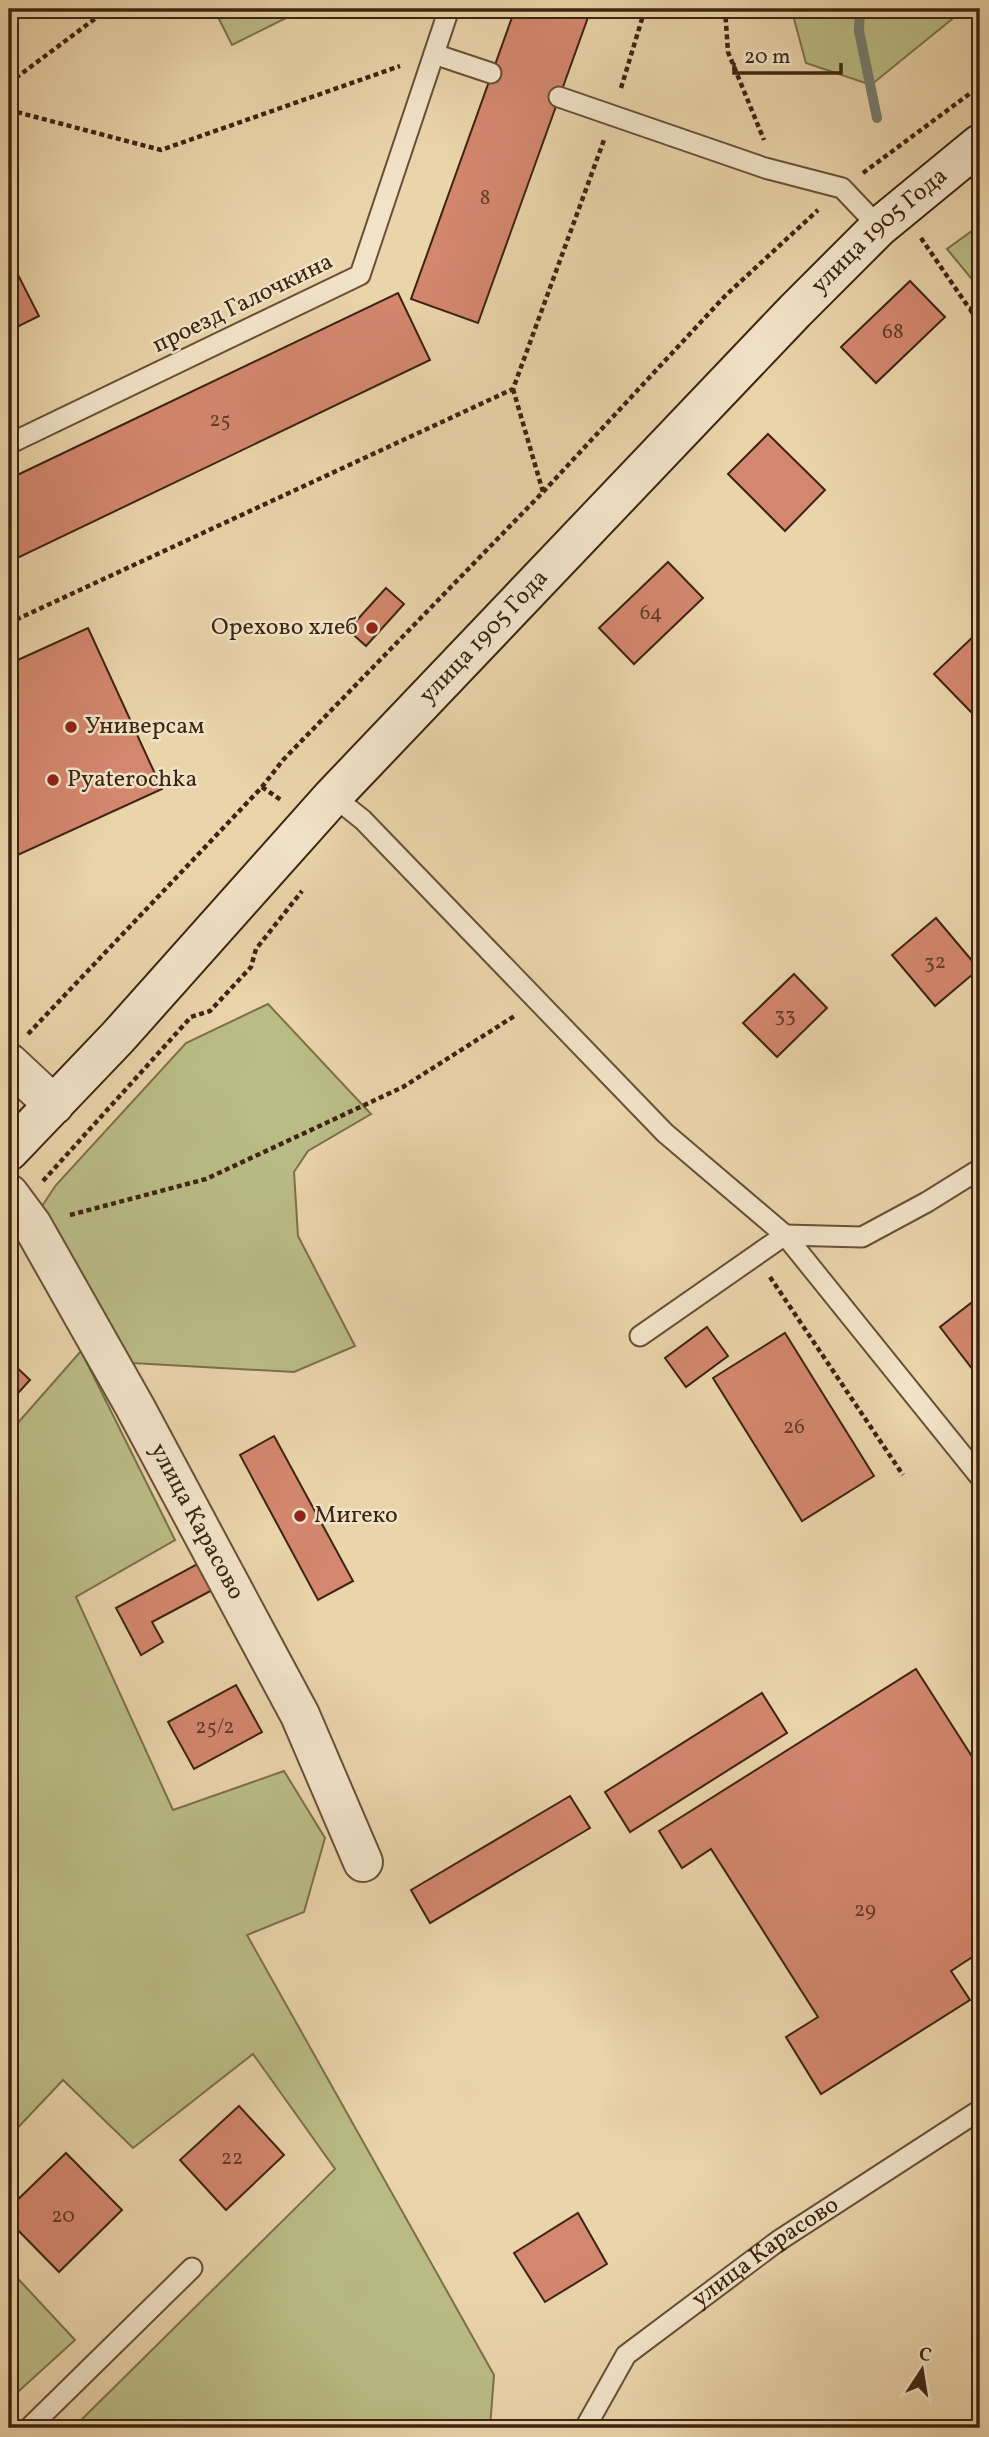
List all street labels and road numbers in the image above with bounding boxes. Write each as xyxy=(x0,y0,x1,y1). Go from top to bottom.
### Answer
street label: улица 1905 Года xyxy=(804,160,955,302)
street label: проезд Галочкина xyxy=(147,245,339,363)
street label: улица 1905 Года xyxy=(412,562,557,712)
street label: улица Карасово xyxy=(141,1437,252,1606)
street label: улица Карасово xyxy=(685,2189,846,2317)

